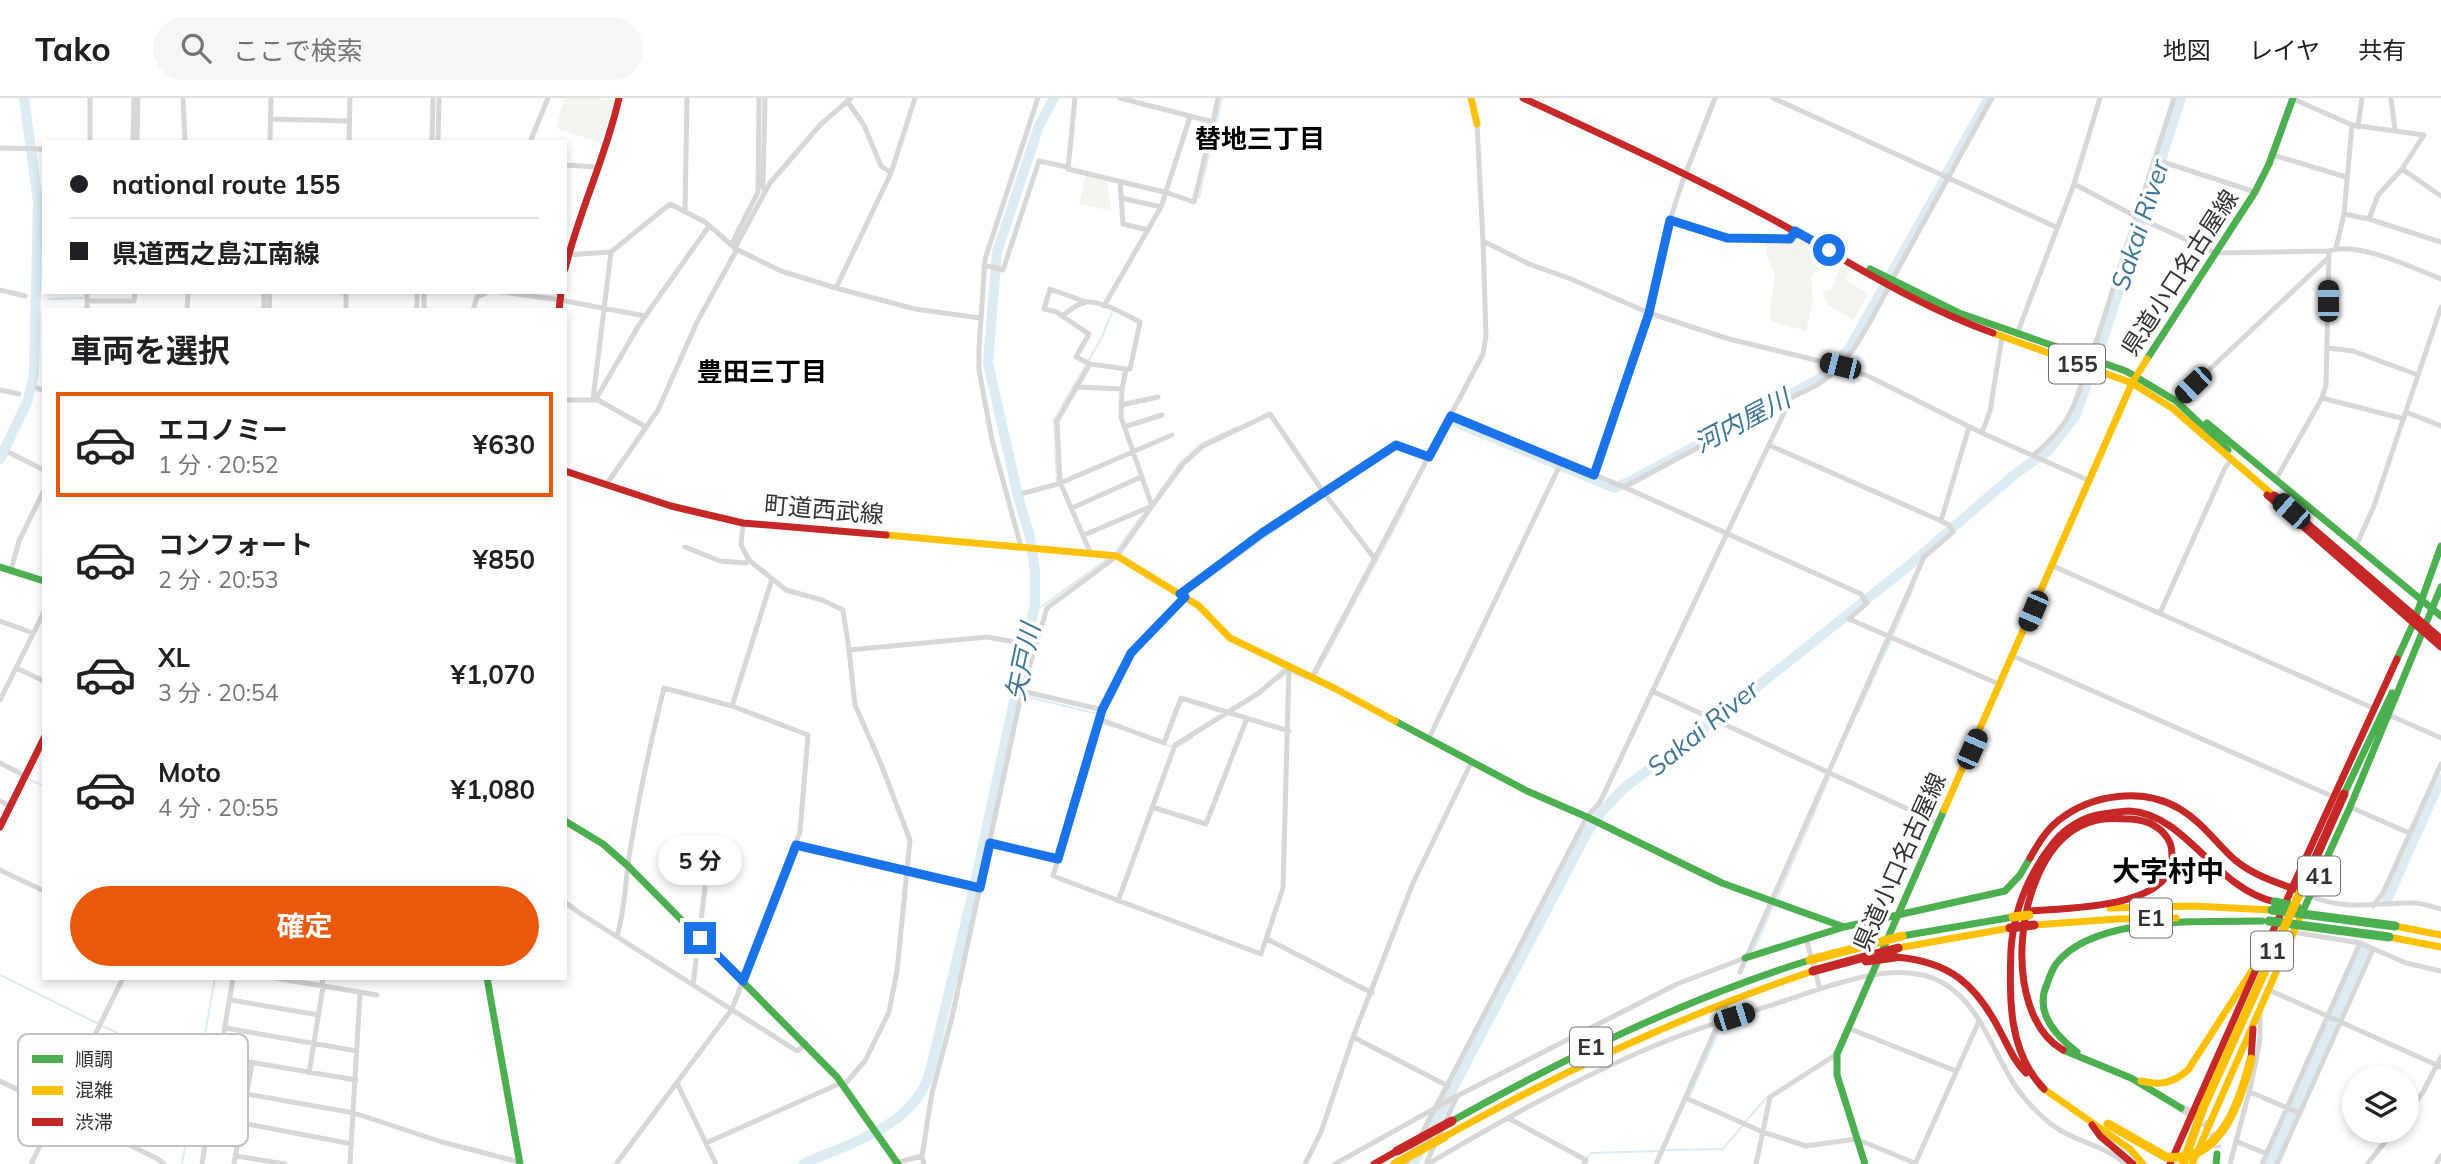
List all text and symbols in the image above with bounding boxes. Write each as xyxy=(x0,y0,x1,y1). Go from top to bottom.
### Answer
search box xyxy=(153,17,643,80)
text: Tako xyxy=(35,28,111,69)
icon: search xyxy=(177,29,215,67)
text: ここで検索 xyxy=(233,34,363,67)
text: 地図 xyxy=(2163,35,2211,65)
text: レイヤ xyxy=(2249,35,2320,65)
text: 共有 xyxy=(2358,35,2406,65)
district label: 替地三丁目 xyxy=(1195,122,1325,155)
water label: Sakai River xyxy=(2103,154,2177,294)
text: national route 155 xyxy=(112,168,340,201)
street label: 県道小口名古屋線 xyxy=(2114,184,2244,361)
route start xyxy=(1813,234,1845,266)
text: 県道西之島江南線 xyxy=(112,237,320,270)
car xyxy=(2318,280,2339,322)
text: 車両を選択 xyxy=(70,330,230,370)
road number: 155 xyxy=(2049,344,2105,384)
car xyxy=(1818,351,1863,381)
district label: 豊田三丁目 xyxy=(697,355,827,388)
car xyxy=(2171,363,2216,407)
water label: 河内屋川 xyxy=(1688,380,1798,460)
icon: car xyxy=(74,413,137,476)
text: エコノミー xyxy=(158,413,288,446)
text: ¥630 xyxy=(473,428,535,461)
text: 1 分 · 20:52 xyxy=(158,450,279,479)
street label: 町道西武線 xyxy=(763,489,885,529)
car xyxy=(2269,489,2314,533)
icon: car xyxy=(74,528,137,591)
text: コンフォート xyxy=(158,528,313,561)
text: ¥850 xyxy=(473,543,535,576)
text: 2 分 · 20:53 xyxy=(158,565,279,594)
car xyxy=(2016,588,2051,634)
water label: 矢戸川 xyxy=(998,617,1047,703)
text: XL xyxy=(158,641,190,674)
icon: car xyxy=(74,643,137,706)
text: ¥1,070 xyxy=(451,658,535,691)
water label: Sakai River xyxy=(1640,671,1767,783)
text: 3 分 · 20:54 xyxy=(158,678,279,707)
car xyxy=(1954,726,1991,772)
text: Moto xyxy=(158,756,221,789)
icon: car xyxy=(74,758,137,821)
street label: 県道小口名古屋線 xyxy=(1846,768,1952,955)
text: ¥1,080 xyxy=(451,773,535,806)
text: 4 分 · 20:55 xyxy=(158,793,279,822)
callout: 5 分 xyxy=(658,836,742,886)
text: 5 分 xyxy=(678,846,722,875)
district label: 大字村中 xyxy=(2112,853,2224,888)
road number: 41 xyxy=(2298,856,2340,896)
button: 確定 xyxy=(70,886,539,966)
road number: E1 xyxy=(2130,898,2172,938)
route end xyxy=(684,922,716,954)
road number: 11 xyxy=(2251,932,2293,971)
car xyxy=(1711,1001,1758,1033)
road number: E1 xyxy=(1570,1028,1612,1066)
legend xyxy=(18,1034,248,1146)
text: 順調 xyxy=(75,1047,113,1071)
map controls xyxy=(2342,1066,2419,1143)
button: layers xyxy=(2342,1066,2419,1143)
text: 混雑 xyxy=(75,1078,113,1102)
text: 渋滞 xyxy=(75,1110,113,1134)

